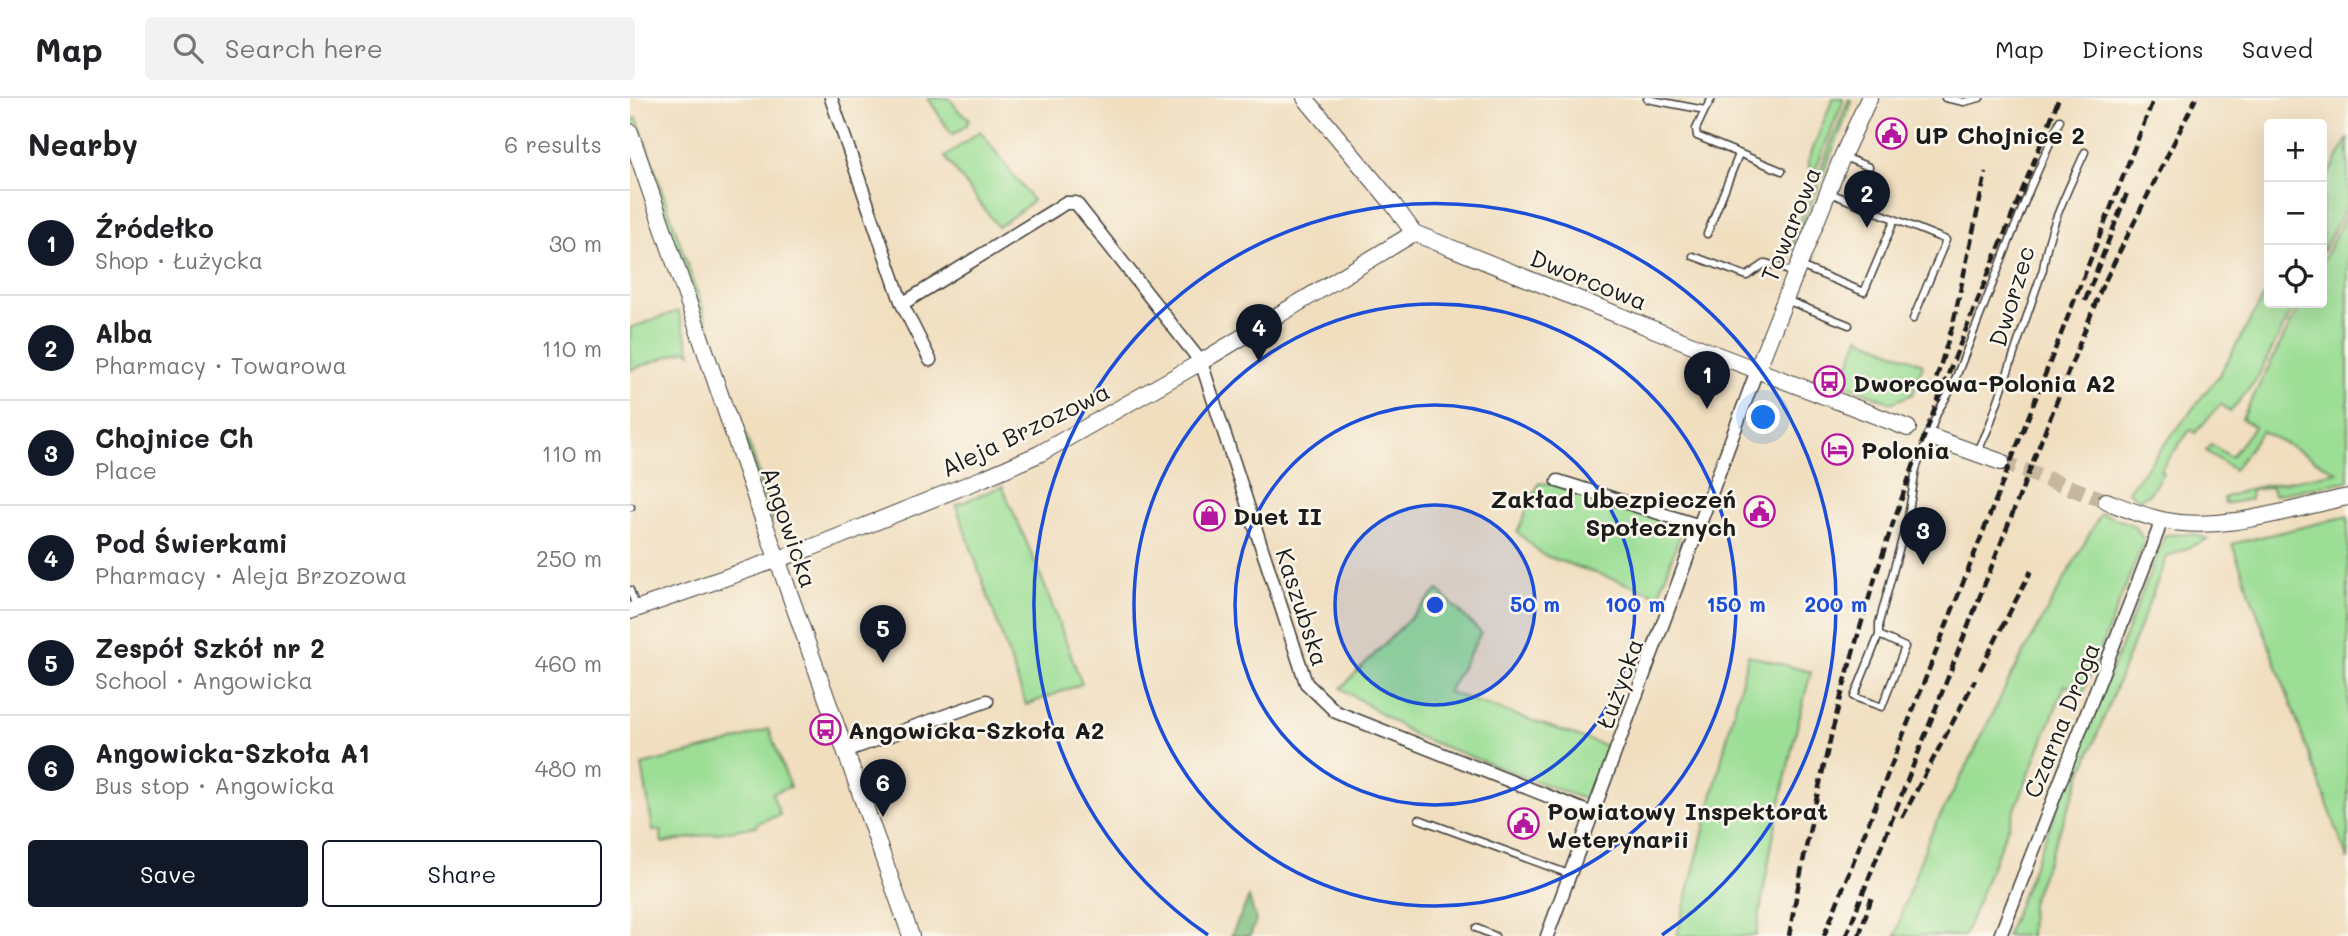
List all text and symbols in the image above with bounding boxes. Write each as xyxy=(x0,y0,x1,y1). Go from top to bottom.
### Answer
search box xyxy=(145,17,635,80)
text: Map xyxy=(35,27,103,70)
icon: search xyxy=(169,29,207,67)
text: Search here xyxy=(225,31,383,65)
text: Map xyxy=(1995,33,2044,64)
text: Directions xyxy=(2082,33,2204,64)
text: Saved xyxy=(2242,33,2313,64)
public building icon: UP Chojnice 2 xyxy=(1875,117,1909,151)
place label: UP Chojnice 2 xyxy=(1915,119,2085,150)
map controls xyxy=(2264,119,2327,308)
button: + xyxy=(2264,119,2327,182)
text: Nearby xyxy=(28,124,138,164)
text: 6 results xyxy=(504,129,602,159)
street label: Towarowa xyxy=(1753,162,1827,286)
pin: 2 xyxy=(1844,170,1890,228)
button: − xyxy=(2264,182,2327,245)
text: Źródełko xyxy=(95,211,214,245)
text: 1 xyxy=(46,228,56,258)
text: 30 m xyxy=(549,228,602,258)
street label: Dworcowa xyxy=(1526,242,1652,316)
street label: Dworzec xyxy=(1981,242,2041,350)
text: Shop · Łużycka xyxy=(95,245,263,275)
button: locate xyxy=(2264,245,2327,308)
pin: 4 xyxy=(1236,304,1282,362)
text: Alba xyxy=(95,316,153,350)
text: 2 xyxy=(45,333,57,363)
text: 110 m xyxy=(542,333,602,363)
text: Pharmacy · Towarowa xyxy=(95,350,347,380)
pin: 1 xyxy=(1684,351,1730,409)
bus stop icon: Dworcowa-Polonia A2 xyxy=(1813,365,1847,399)
place label: Dworcowa-Polonia A2 xyxy=(1853,367,2115,398)
street label: Aleja Brzozowa xyxy=(936,375,1114,483)
your location xyxy=(1746,400,1780,434)
text: Chojnice Ch xyxy=(95,421,253,455)
hotel icon: Polonia xyxy=(1821,432,1855,466)
place label: Polonia xyxy=(1861,434,1950,465)
text: 3 xyxy=(44,438,58,468)
text: 110 m xyxy=(542,438,602,468)
text: Place xyxy=(95,455,157,485)
street label: Angowicka xyxy=(755,462,825,592)
place label: Zakład Ubezpieczeń Społecznych xyxy=(1491,483,1736,542)
public building icon: Zakład Ubezpieczeń Społecznych xyxy=(1742,495,1776,529)
shop icon: Duet II xyxy=(1193,498,1227,532)
place label: Duet II xyxy=(1233,500,1322,531)
pin: 3 xyxy=(1900,507,1946,565)
text: Pod Świerkami xyxy=(95,526,288,560)
text: 4 xyxy=(44,543,58,573)
text: 250 m xyxy=(536,543,602,573)
street label: Kaszubska xyxy=(1269,544,1337,670)
text: Pharmacy · Aleja Brzozowa xyxy=(95,560,407,590)
text: 50 m xyxy=(1510,590,1560,617)
text: 100 m xyxy=(1605,590,1665,617)
text: 150 m xyxy=(1706,590,1766,617)
text: 200 m xyxy=(1805,590,1867,617)
centre of rings xyxy=(1423,593,1447,617)
pin: 5 xyxy=(860,605,906,663)
text: Zespół Szkół nr 2 xyxy=(95,631,325,665)
street label: Łużycka xyxy=(1588,634,1650,732)
street label: Czarna Droga xyxy=(2016,638,2106,802)
text: 5 xyxy=(44,648,58,678)
text: 460 m xyxy=(535,648,602,678)
text: School · Angowicka xyxy=(95,665,313,695)
bus stop icon: Angowicka-Szkoła A2 xyxy=(808,712,842,746)
place label: Angowicka-Szkoła A2 xyxy=(848,714,1104,745)
text: Angowicka-Szkoła A1 xyxy=(95,736,370,770)
text: 6 xyxy=(44,753,58,783)
text: 480 m xyxy=(535,753,602,783)
pin: 6 xyxy=(860,759,906,817)
text: Bus stop · Angowicka xyxy=(95,770,335,800)
place label: Powiatowy Inspektorat Weterynarii xyxy=(1547,795,1828,854)
public building icon: Powiatowy Inspektorat Weterynarii xyxy=(1507,807,1541,841)
button: Save xyxy=(28,840,308,907)
button: Share xyxy=(322,840,602,907)

